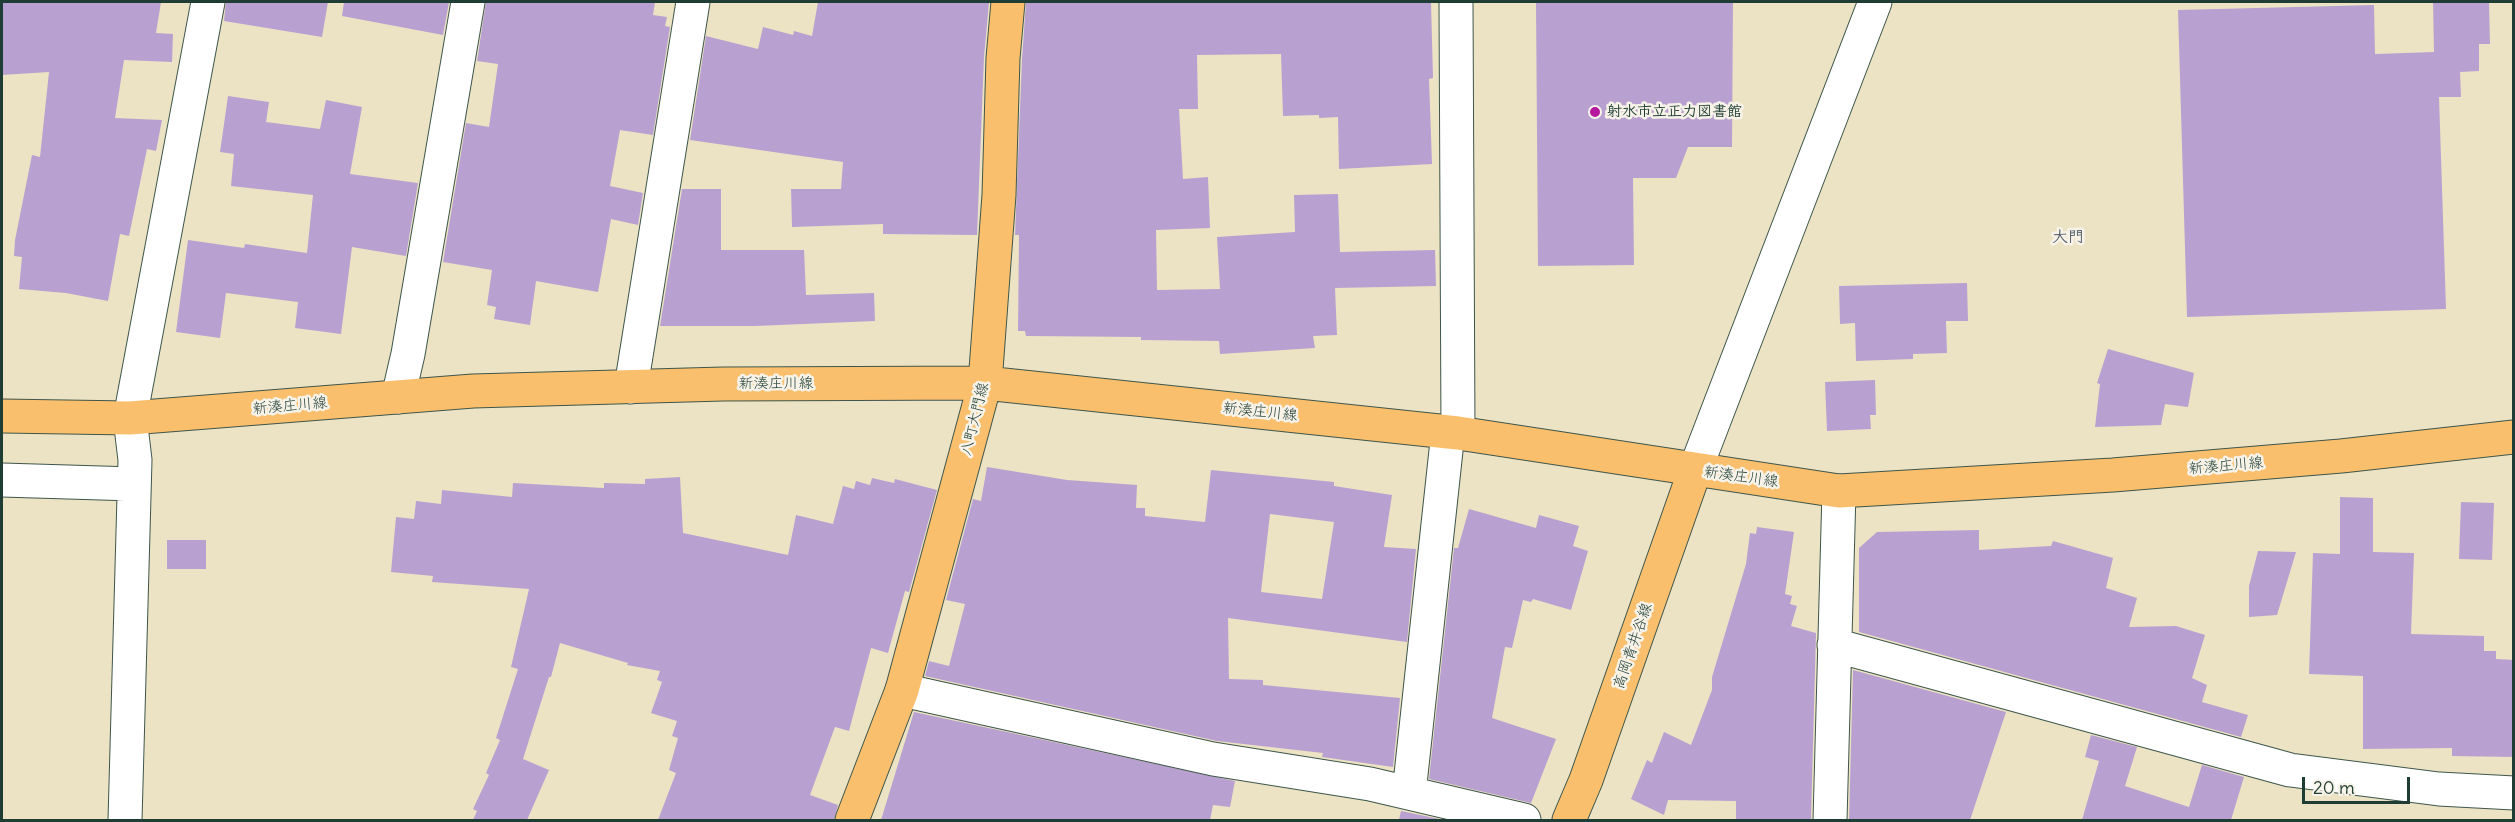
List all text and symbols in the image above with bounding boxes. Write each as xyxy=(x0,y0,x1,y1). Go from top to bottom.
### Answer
place label: 射水市立正力図書館 xyxy=(1607,103,1742,121)
marker: 射水市立正力図書館 xyxy=(1588,105,1602,119)
district label: 大門 xyxy=(2052,227,2084,247)
street label: 新湊庄川線 xyxy=(739,375,813,393)
street label: 八町大門線 xyxy=(957,380,993,458)
street label: 新湊庄川線 xyxy=(252,394,328,418)
street label: 新湊庄川線 xyxy=(1222,399,1298,425)
street label: 新湊庄川線 xyxy=(2188,454,2264,478)
street label: 新湊庄川線 xyxy=(1703,463,1779,491)
street label: 高岡青井谷線 xyxy=(1610,601,1656,691)
scale bar xyxy=(2305,765,2413,803)
text: 20 m xyxy=(2313,776,2355,799)

